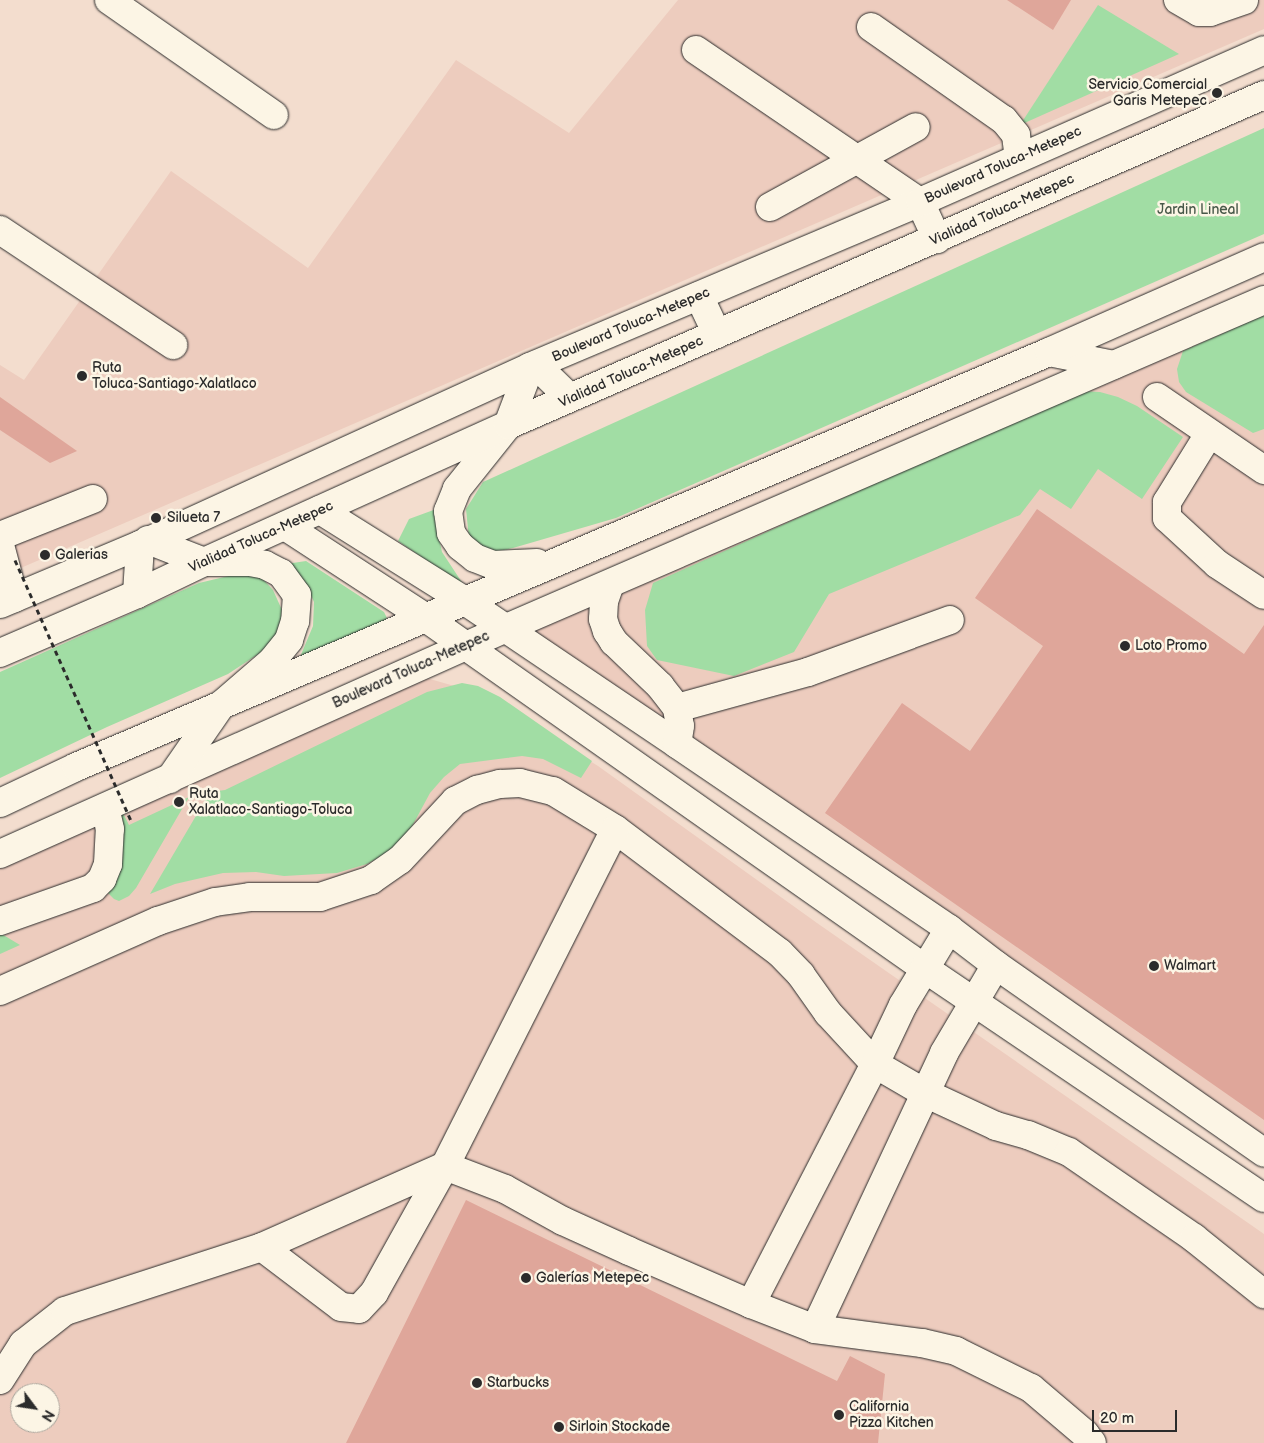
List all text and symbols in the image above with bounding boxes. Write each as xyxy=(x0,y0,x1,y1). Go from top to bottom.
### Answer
place label: Servicio Comercial Garis Metepec xyxy=(1088,77,1207,110)
marker: Servicio Comercial Garis Metepec xyxy=(1211,87,1223,99)
street label: Boulevard Toluca-Metepec xyxy=(922,123,1084,207)
street label: Vialidad Toluca-Metepec xyxy=(927,170,1077,250)
park label: Jardin Lineal xyxy=(1157,202,1239,218)
street label: Boulevard Toluca-Metepec xyxy=(549,284,713,366)
street label: Vialidad Toluca-Metepec xyxy=(556,332,706,412)
place label: Ruta Toluca-Santiago-Xalatlaco xyxy=(92,360,257,392)
marker: Ruta Toluca-Santiago-Xalatlaco xyxy=(76,370,88,382)
street label: Vialidad Toluca-Metepec xyxy=(186,497,336,577)
place label: Silueta 7 xyxy=(167,510,220,526)
marker: Silueta 7 xyxy=(149,511,163,525)
place label: Galerias xyxy=(55,547,108,563)
marker: Galerias xyxy=(39,549,51,561)
street label: Boulevard Toluca-Metepec xyxy=(330,628,492,712)
place label: Loto Promo xyxy=(1135,638,1207,654)
marker: Loto Promo xyxy=(1119,640,1131,652)
place label: Ruta Xalatlaco-Santiago-Toluca xyxy=(189,786,352,819)
marker: Ruta Xalatlaco-Santiago-Toluca xyxy=(173,796,185,808)
place label: Walmart xyxy=(1164,958,1216,974)
marker: Walmart xyxy=(1148,960,1160,972)
place label: Galerías Metepec xyxy=(536,1270,649,1286)
marker: Galerías Metepec xyxy=(520,1272,532,1284)
place label: Starbucks xyxy=(487,1375,549,1391)
marker: Starbucks xyxy=(471,1377,483,1389)
north arrow xyxy=(10,1383,60,1433)
place label: California Pizza Kitchen xyxy=(849,1399,934,1431)
scale bar xyxy=(1094,1400,1179,1432)
text: N xyxy=(37,1407,57,1424)
marker: California Pizza Kitchen xyxy=(833,1409,845,1421)
text: 20 m xyxy=(1100,1409,1134,1428)
place label: Sirloin Stockade xyxy=(569,1419,670,1435)
marker: Sirloin Stockade xyxy=(553,1421,565,1433)

